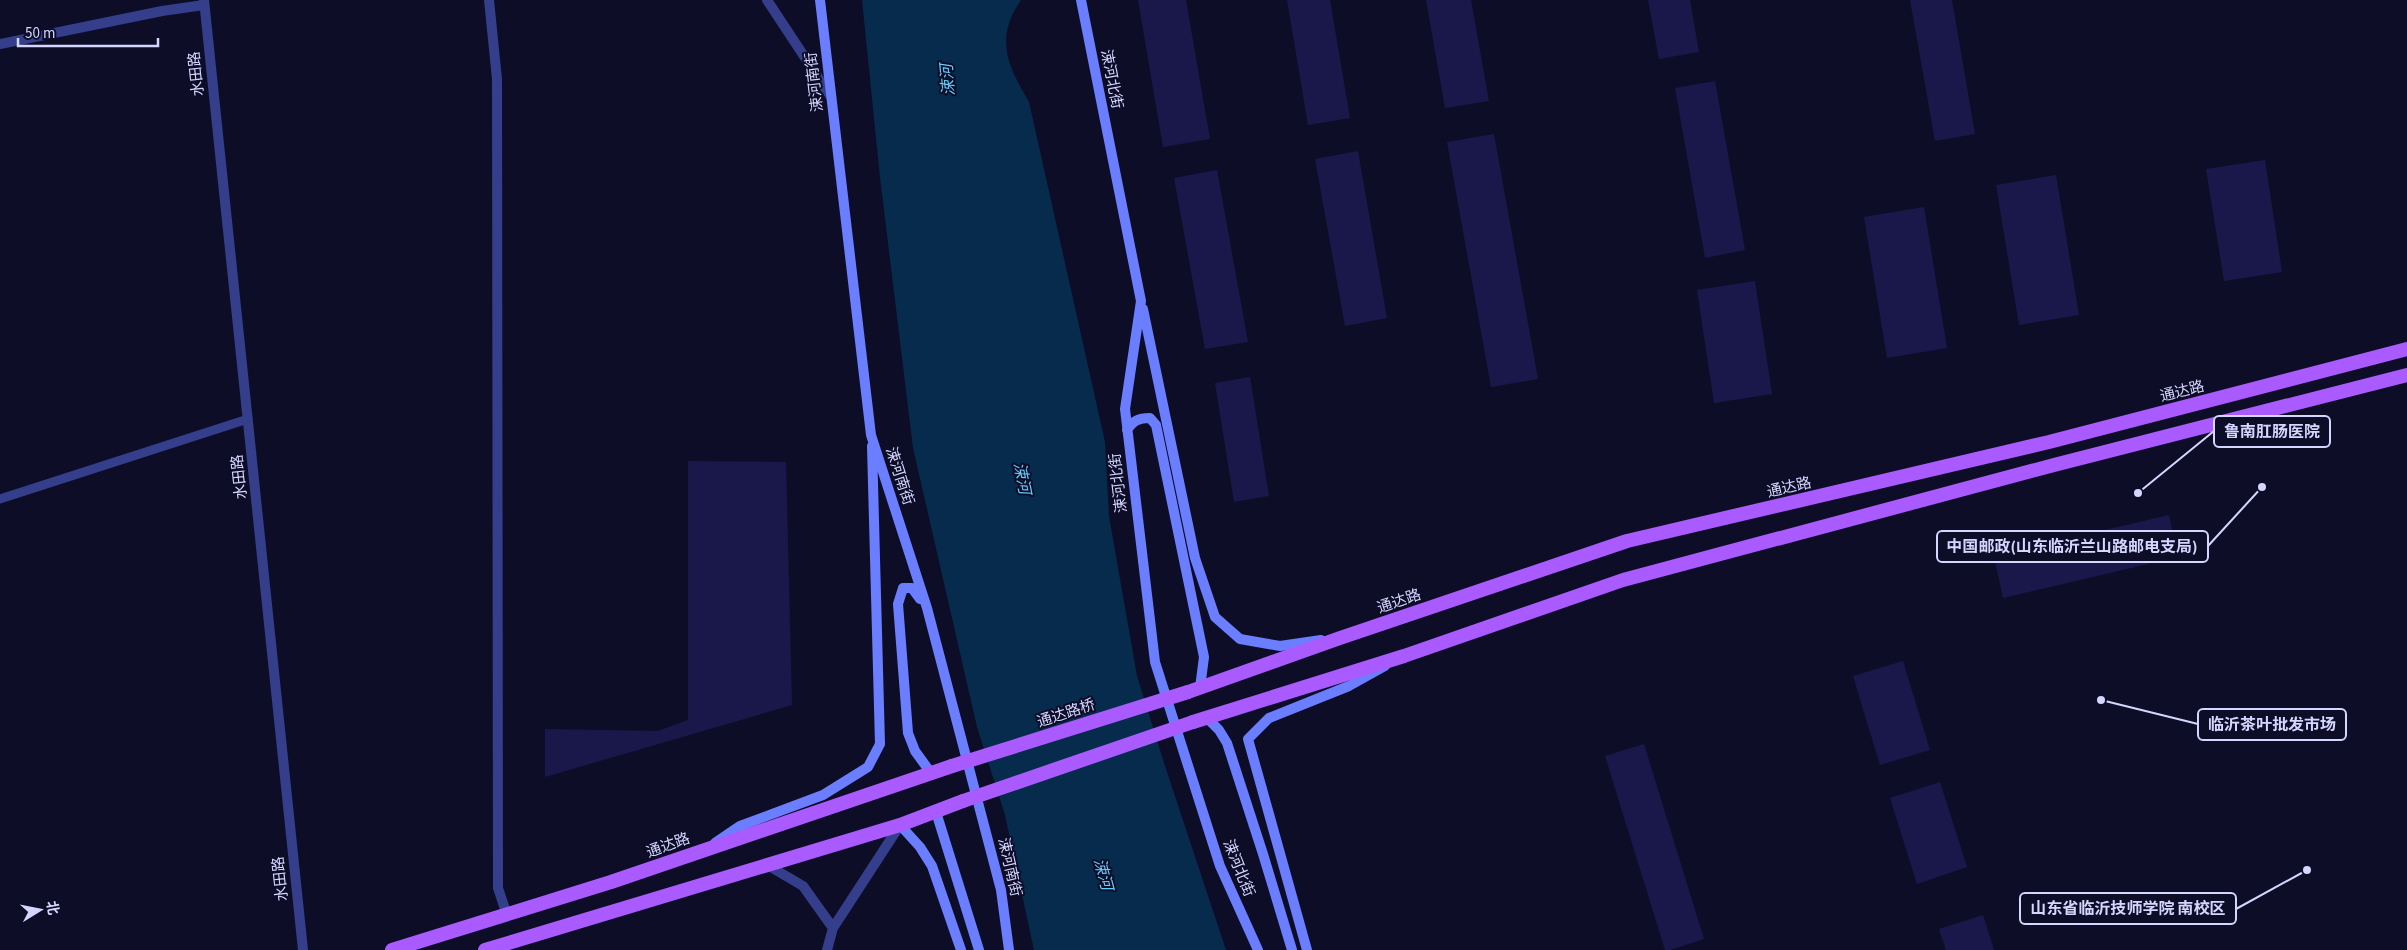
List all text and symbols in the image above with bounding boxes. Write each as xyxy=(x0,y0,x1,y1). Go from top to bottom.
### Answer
scale bar xyxy=(18,15,158,47)
text: 50 m xyxy=(25,23,55,44)
street label: 涑河北街 xyxy=(1095,48,1128,111)
street label: 水田路 xyxy=(184,50,209,97)
street label: 涑河南街 xyxy=(800,51,829,113)
water label: 涑河 xyxy=(935,60,960,97)
street label: 通达路 xyxy=(2158,376,2207,407)
callout: 鲁南肛肠医院 xyxy=(2214,416,2330,447)
text: 鲁南肛肠医院 xyxy=(2224,421,2320,443)
street label: 涑河南街 xyxy=(880,444,919,508)
street label: 涑河北街 xyxy=(1104,452,1133,514)
street label: 水田路 xyxy=(227,453,252,500)
water label: 涑河 xyxy=(1008,460,1036,499)
street label: 通达路 xyxy=(1765,472,1813,503)
callout: 中国邮政(山东临沂兰山路邮电支局) xyxy=(1937,531,2208,562)
text: 中国邮政(山东临沂兰山路邮电支局) xyxy=(1946,536,2198,558)
street label: 通达路 xyxy=(1374,584,1424,619)
street label: 通达路桥 xyxy=(1034,694,1098,733)
callout: 临沂茶叶批发市场 xyxy=(2198,709,2346,740)
text: 临沂茶叶批发市场 xyxy=(2208,714,2336,736)
street label: 通达路 xyxy=(643,828,693,863)
street label: 涑河南街 xyxy=(993,836,1026,899)
street label: 涑河北街 xyxy=(1218,836,1260,900)
street label: 水田路 xyxy=(268,855,293,902)
water label: 涑河 xyxy=(1088,856,1119,895)
north arrow xyxy=(15,885,65,935)
callout: 山东省临沂技师学院 南校区 xyxy=(2020,893,2236,924)
text: 山东省临沂技师学院 南校区 xyxy=(2030,898,2226,920)
text: 北 xyxy=(41,899,63,917)

